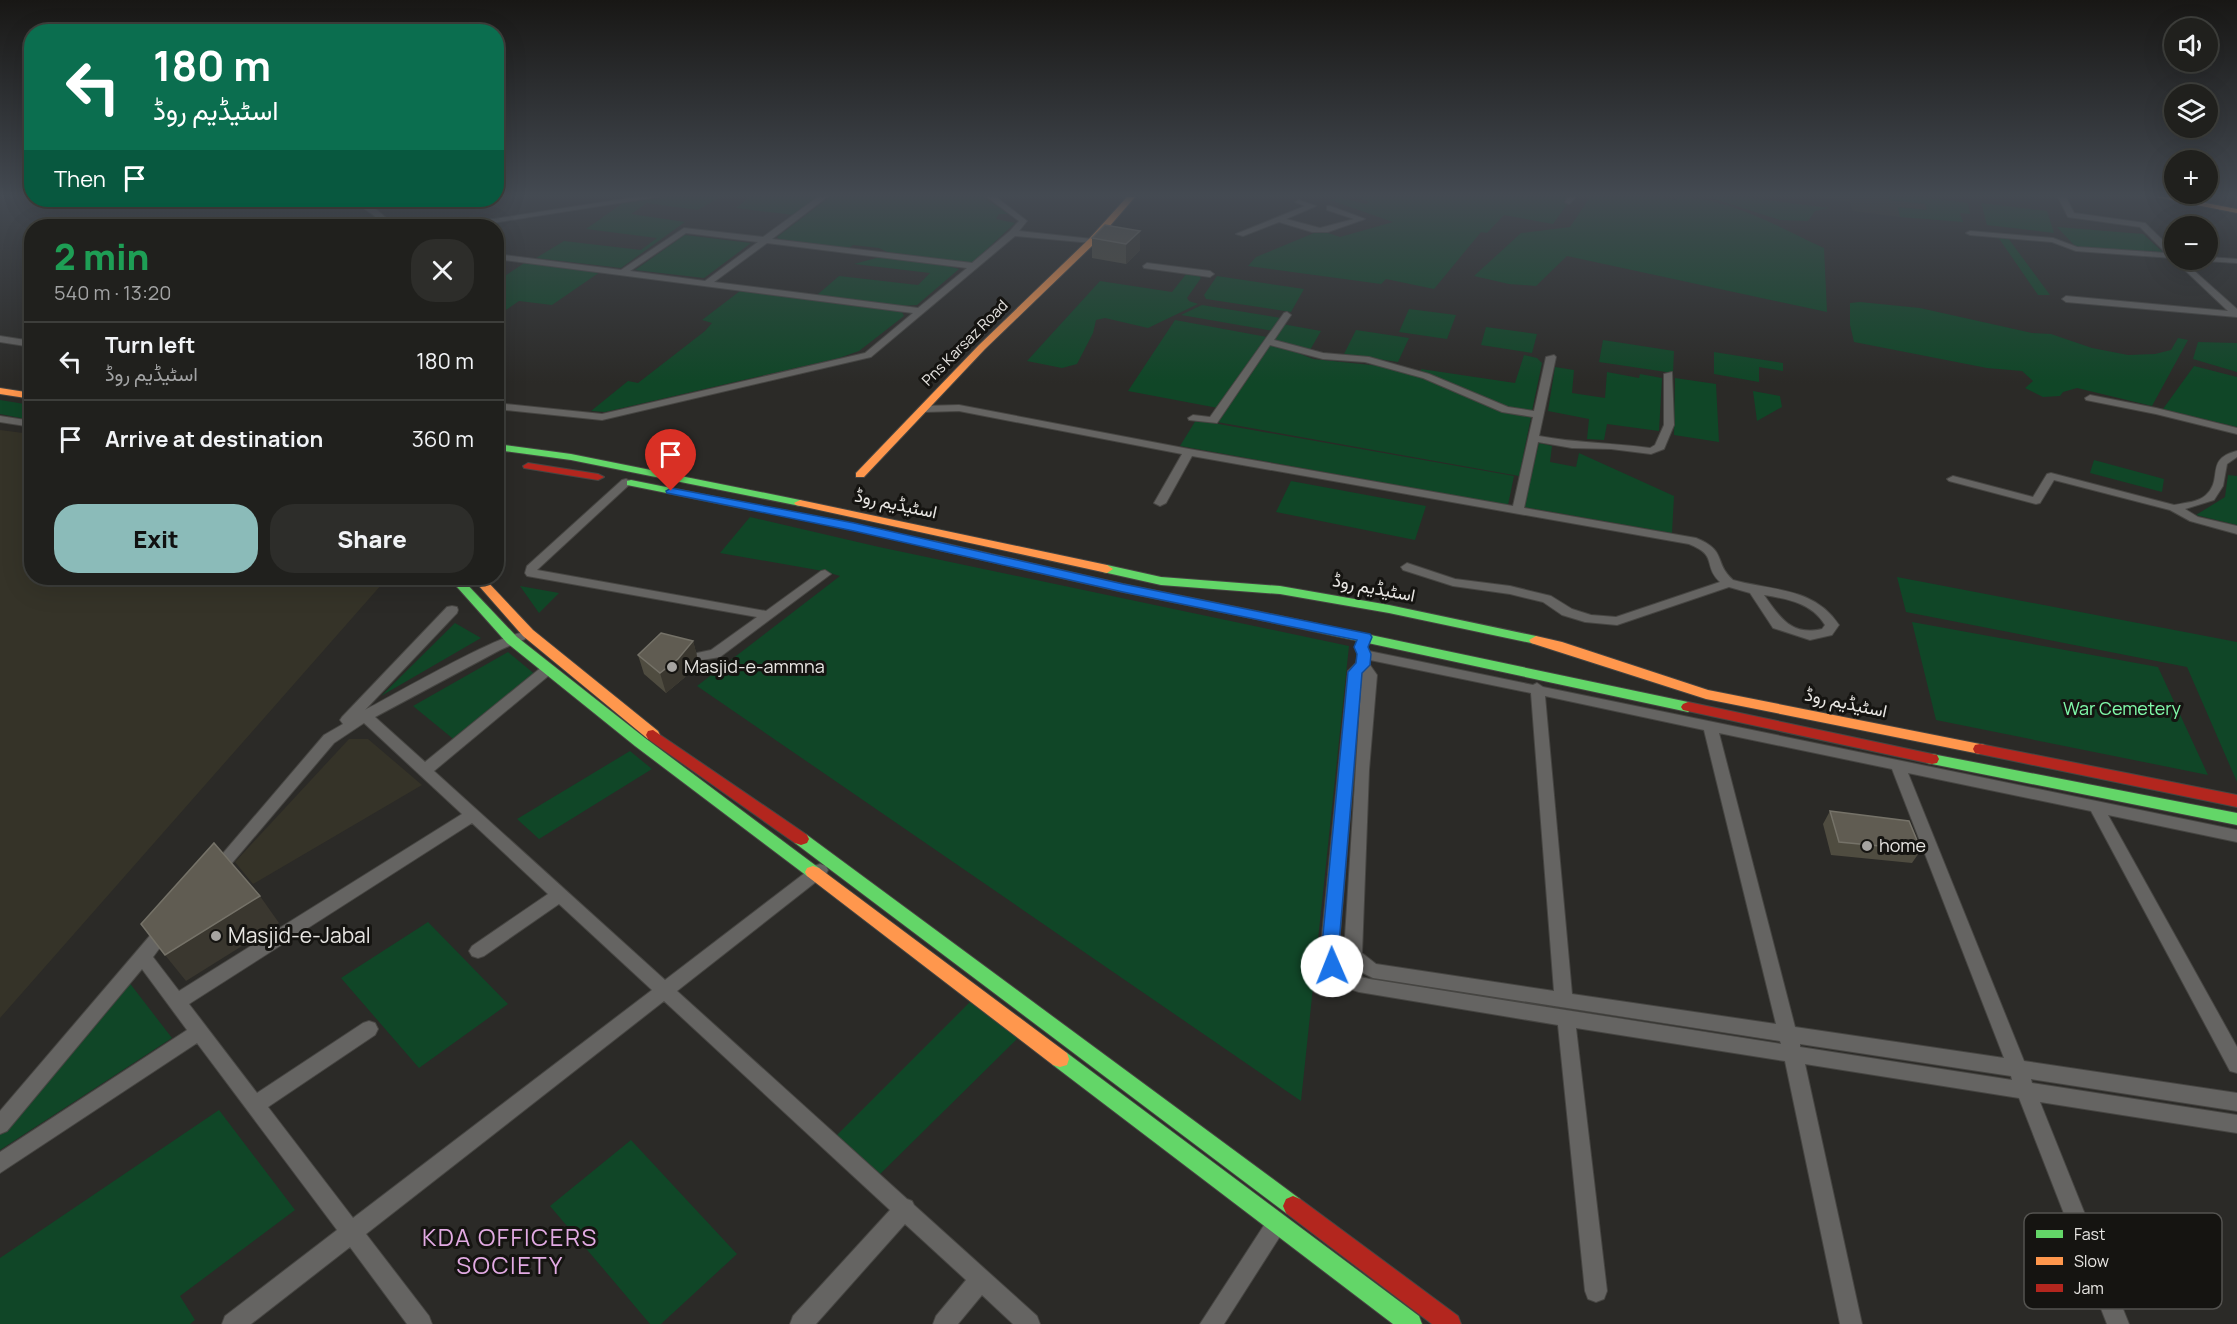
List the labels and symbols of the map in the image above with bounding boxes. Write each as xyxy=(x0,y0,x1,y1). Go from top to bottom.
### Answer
street label: Pns Karsaz Road xyxy=(917,295,1012,390)
pin xyxy=(645,429,696,491)
street label: اسٹیڈیم روڈ xyxy=(853,483,940,524)
street label: اسٹیڈیم روڈ xyxy=(1331,567,1418,608)
place label: Masjid-e-ammna xyxy=(684,654,825,678)
marker: Masjid-e-ammna xyxy=(665,660,679,674)
street label: اسٹیڈیم روڈ xyxy=(1803,682,1890,723)
park label: War Cemetery xyxy=(2063,696,2182,720)
place label: home xyxy=(1879,833,1926,857)
marker: home xyxy=(1860,839,1874,853)
place label: Masjid-e-Jabal xyxy=(228,921,371,949)
marker: Masjid-e-Jabal xyxy=(209,929,223,943)
position arrow xyxy=(1300,934,1364,998)
legend xyxy=(2024,1213,2222,1309)
district label: KDA OFFICERS SOCIETY xyxy=(422,1220,598,1281)
text: Fast xyxy=(2074,1223,2105,1245)
text: Slow xyxy=(2074,1250,2109,1272)
text: Jam xyxy=(2074,1277,2104,1299)

